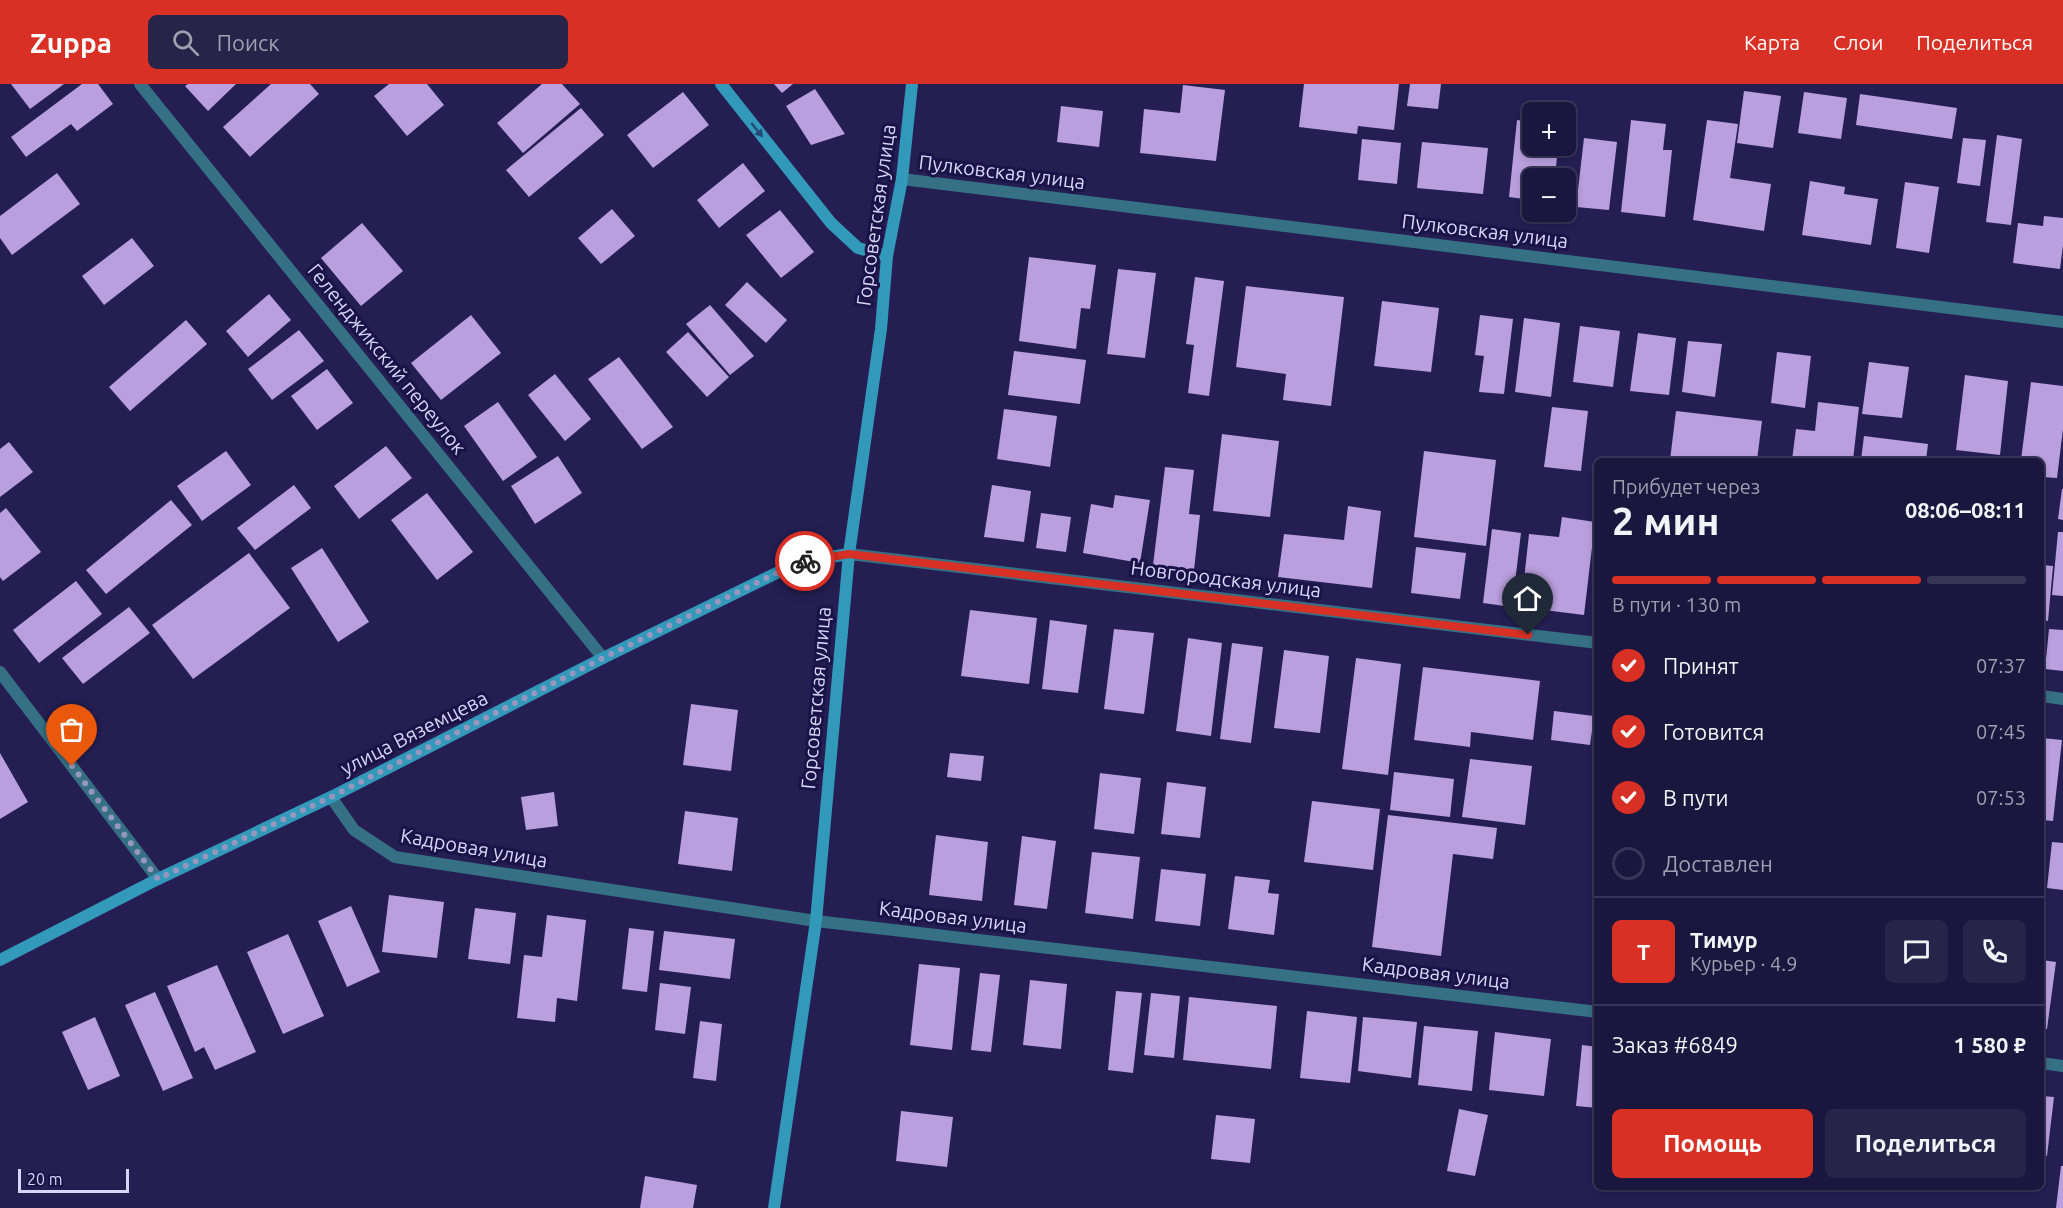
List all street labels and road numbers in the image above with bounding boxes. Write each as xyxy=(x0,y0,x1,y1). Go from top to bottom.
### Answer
street label: Горсоветская улица xyxy=(851,123,900,307)
street label: Пулковская улица xyxy=(918,150,1087,193)
street label: Пулковская улица xyxy=(1401,209,1570,252)
street label: Геленджикский переулок xyxy=(303,259,471,459)
street label: Новгородская улица xyxy=(1130,555,1322,602)
street label: Горсоветская улица xyxy=(796,606,835,790)
street label: улица Вяземцева xyxy=(336,686,491,780)
street label: Кадровая улица xyxy=(399,823,549,872)
street label: Кадровая улица xyxy=(878,896,1028,937)
street label: Кадровая улица xyxy=(1361,952,1511,993)

